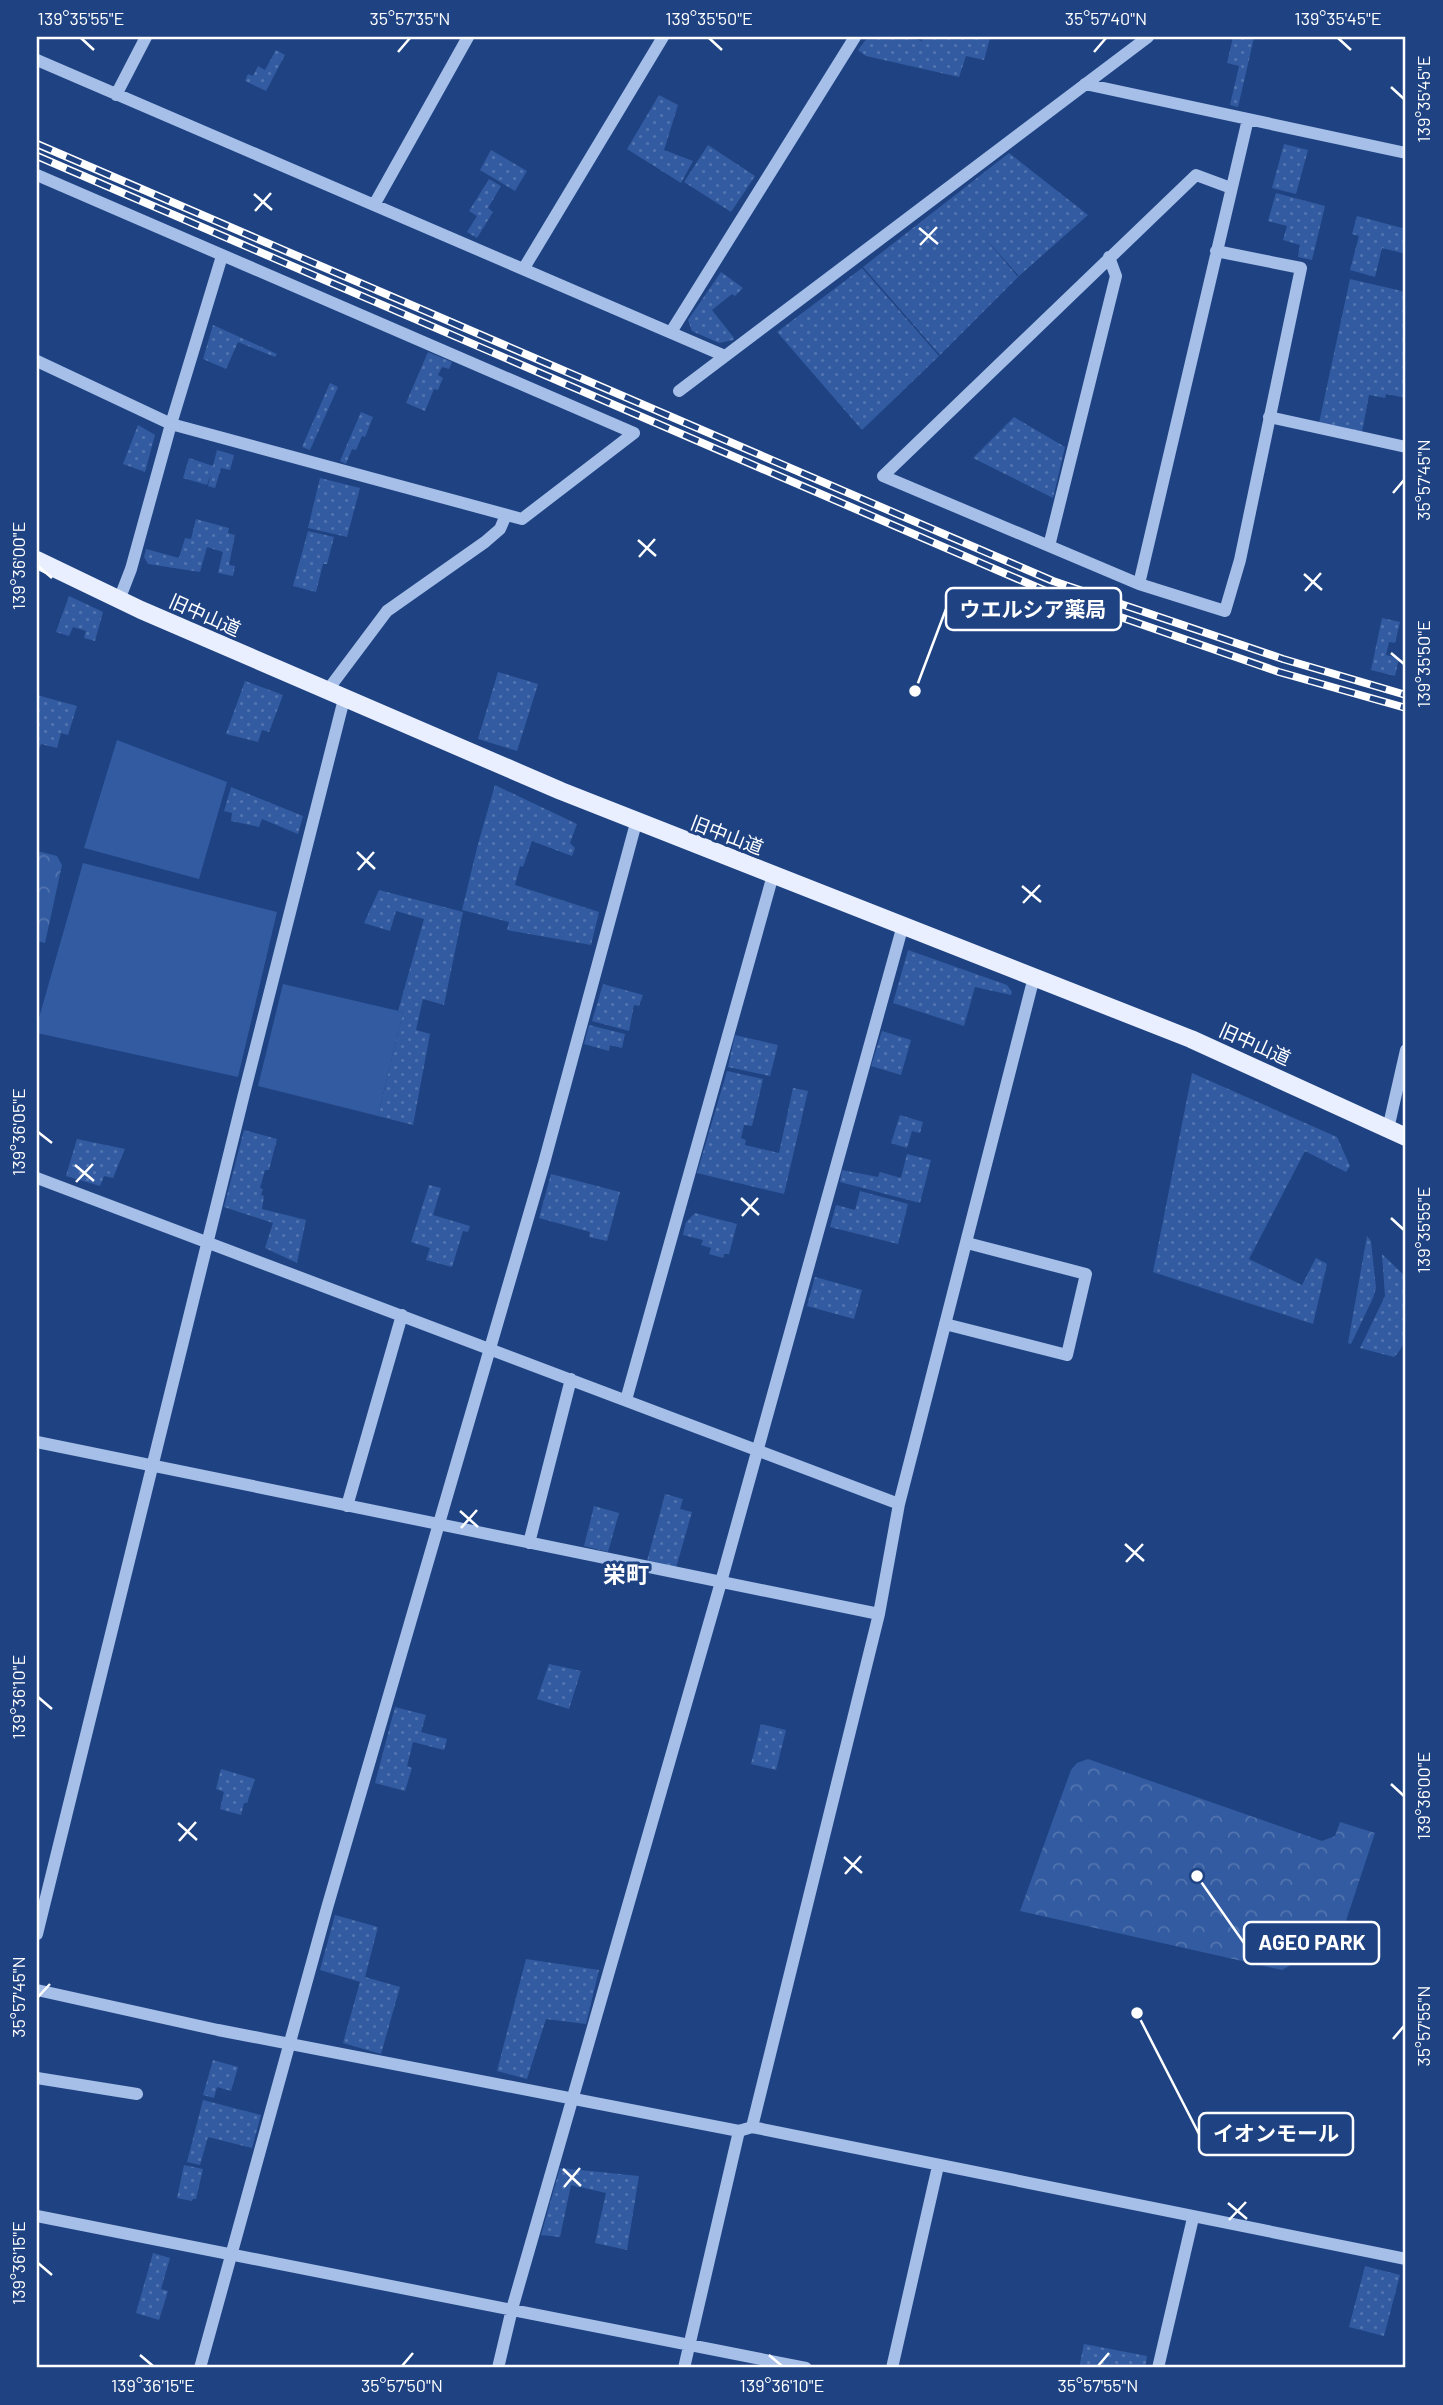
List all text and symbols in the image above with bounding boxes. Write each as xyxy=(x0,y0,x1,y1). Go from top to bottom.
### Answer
text: 139°35'55"E xyxy=(38,7,124,29)
text: 35°57'35"N xyxy=(370,7,450,29)
text: 139°35'50"E xyxy=(665,7,753,29)
text: 35°57'40"N xyxy=(1065,7,1147,29)
text: 139°35'45"E xyxy=(1294,7,1382,29)
text: 139°35'45"E xyxy=(1412,55,1434,143)
text: 35°57'45"N xyxy=(1412,439,1434,521)
text: 139°36'00"E xyxy=(7,522,29,610)
callout: ウエルシア薬局 xyxy=(946,588,1121,630)
street label: 旧中山道 xyxy=(166,589,245,641)
text: ウエルシア薬局 xyxy=(960,596,1107,621)
text: 139°35'50"E xyxy=(1412,620,1434,708)
street label: 旧中山道 xyxy=(688,810,767,859)
street label: 旧中山道 xyxy=(1216,1018,1295,1070)
text: 139°36'05"E xyxy=(7,1088,29,1176)
text: 139°35'55"E xyxy=(1412,1187,1434,1273)
district label: 栄町 xyxy=(603,1560,649,1588)
text: 139°36'10"E xyxy=(7,1655,29,1739)
text: 139°36'00"E xyxy=(1412,1752,1434,1840)
callout: AGEO PARK xyxy=(1244,1922,1379,1964)
text: AGEO PARK xyxy=(1258,1929,1366,1954)
text: 35°57'45"N xyxy=(7,1956,29,2038)
text: 35°57'55"N xyxy=(1412,1986,1434,2066)
callout: イオンモール xyxy=(1199,2113,1353,2155)
text: イオンモール xyxy=(1213,2120,1339,2145)
text: 139°36'15"E xyxy=(7,2221,29,2305)
text: 139°36'15"E xyxy=(111,2374,195,2396)
text: 35°57'50"N xyxy=(361,2374,443,2396)
text: 139°36'10"E xyxy=(740,2374,824,2396)
text: 35°57'55"N xyxy=(1058,2374,1138,2396)

